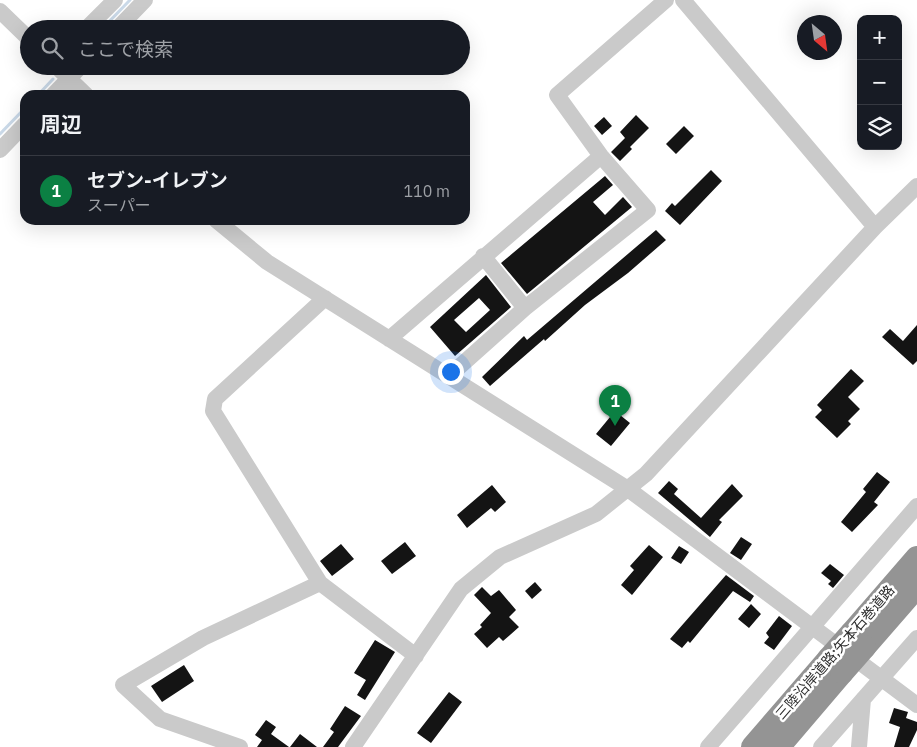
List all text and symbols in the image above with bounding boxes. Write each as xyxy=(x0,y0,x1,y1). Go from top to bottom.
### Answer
north arrow xyxy=(797,15,842,60)
map controls xyxy=(857,15,902,150)
button: + xyxy=(857,15,902,60)
search box xyxy=(20,20,470,75)
icon: search xyxy=(38,34,66,62)
text: ここで検索 xyxy=(78,37,173,61)
button: − xyxy=(857,60,902,105)
button: layers xyxy=(857,105,902,150)
text: 周辺 xyxy=(40,110,82,138)
text: セブン-イレブン xyxy=(87,168,228,192)
text: 1 xyxy=(51,181,61,201)
text: 110 m xyxy=(403,181,450,201)
text: スーパー xyxy=(87,195,151,215)
your location xyxy=(438,359,464,385)
pin: 1 xyxy=(599,385,631,426)
street label: 三陸沿岸道路;矢本石巻道路 xyxy=(772,581,898,723)

